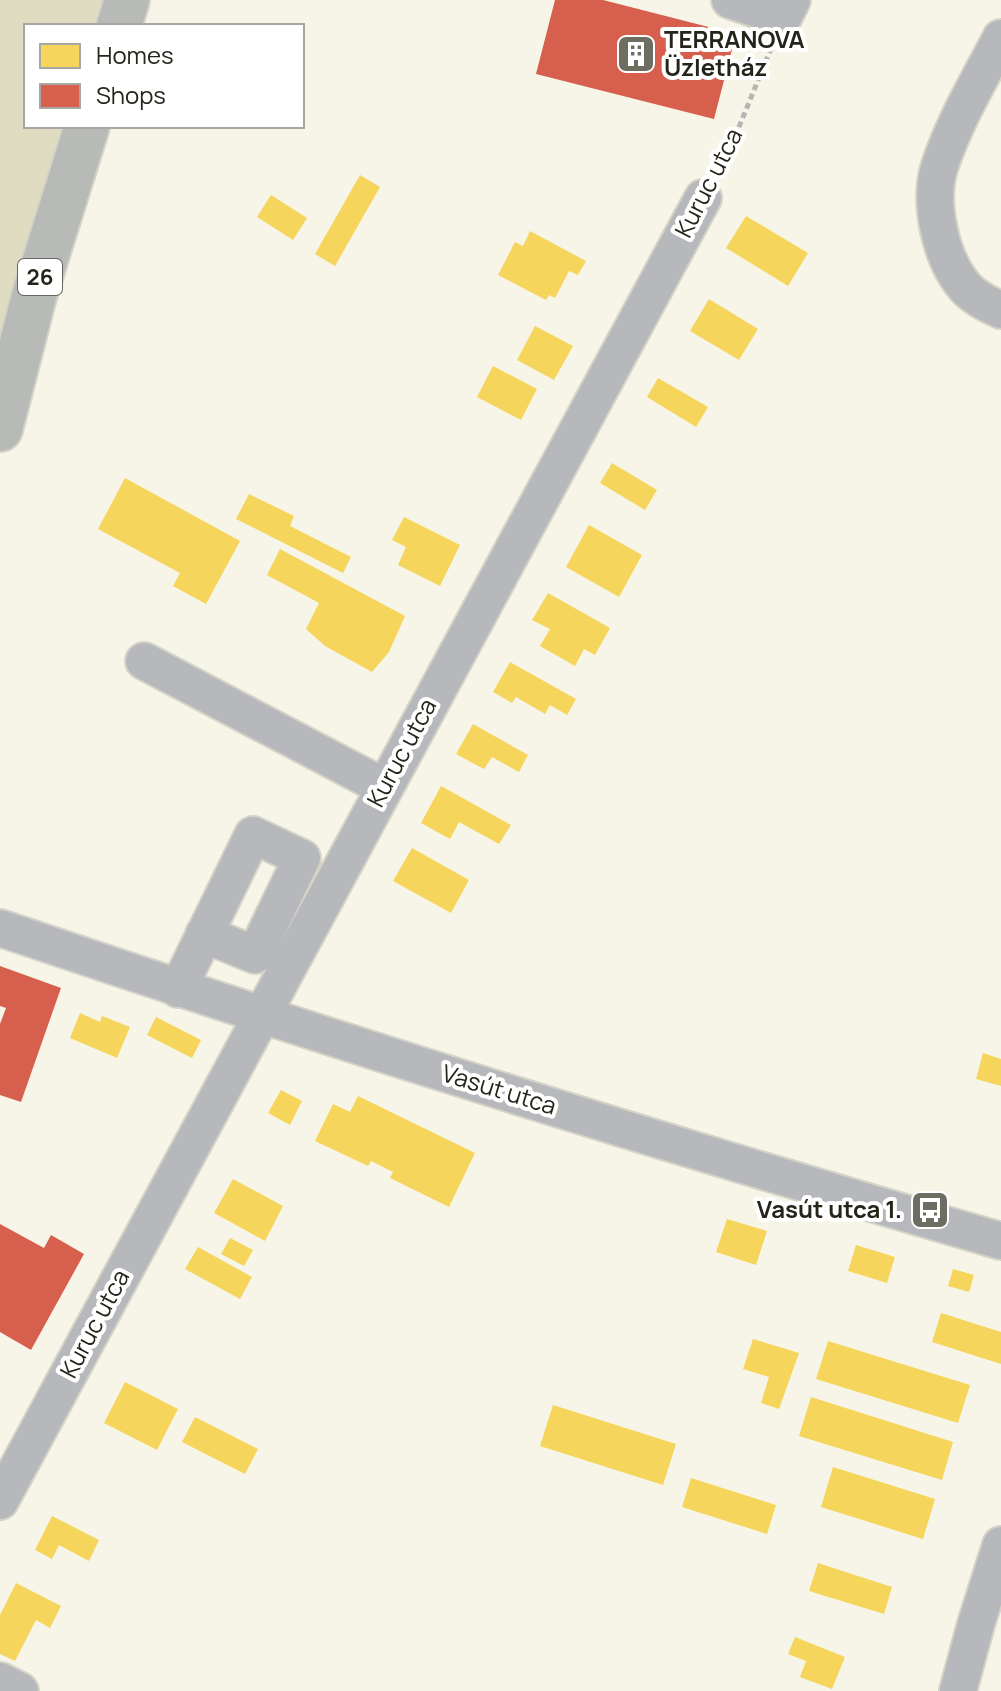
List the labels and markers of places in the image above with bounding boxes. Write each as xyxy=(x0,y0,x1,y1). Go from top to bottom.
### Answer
place label: TERRANOVA Üzletház xyxy=(664,22,805,83)
building icon: TERRANOVA Üzletház xyxy=(615,33,657,75)
bus stop icon: Vasút utca 1. xyxy=(909,1189,951,1231)
place label: Vasút utca 1. xyxy=(757,1192,902,1225)

